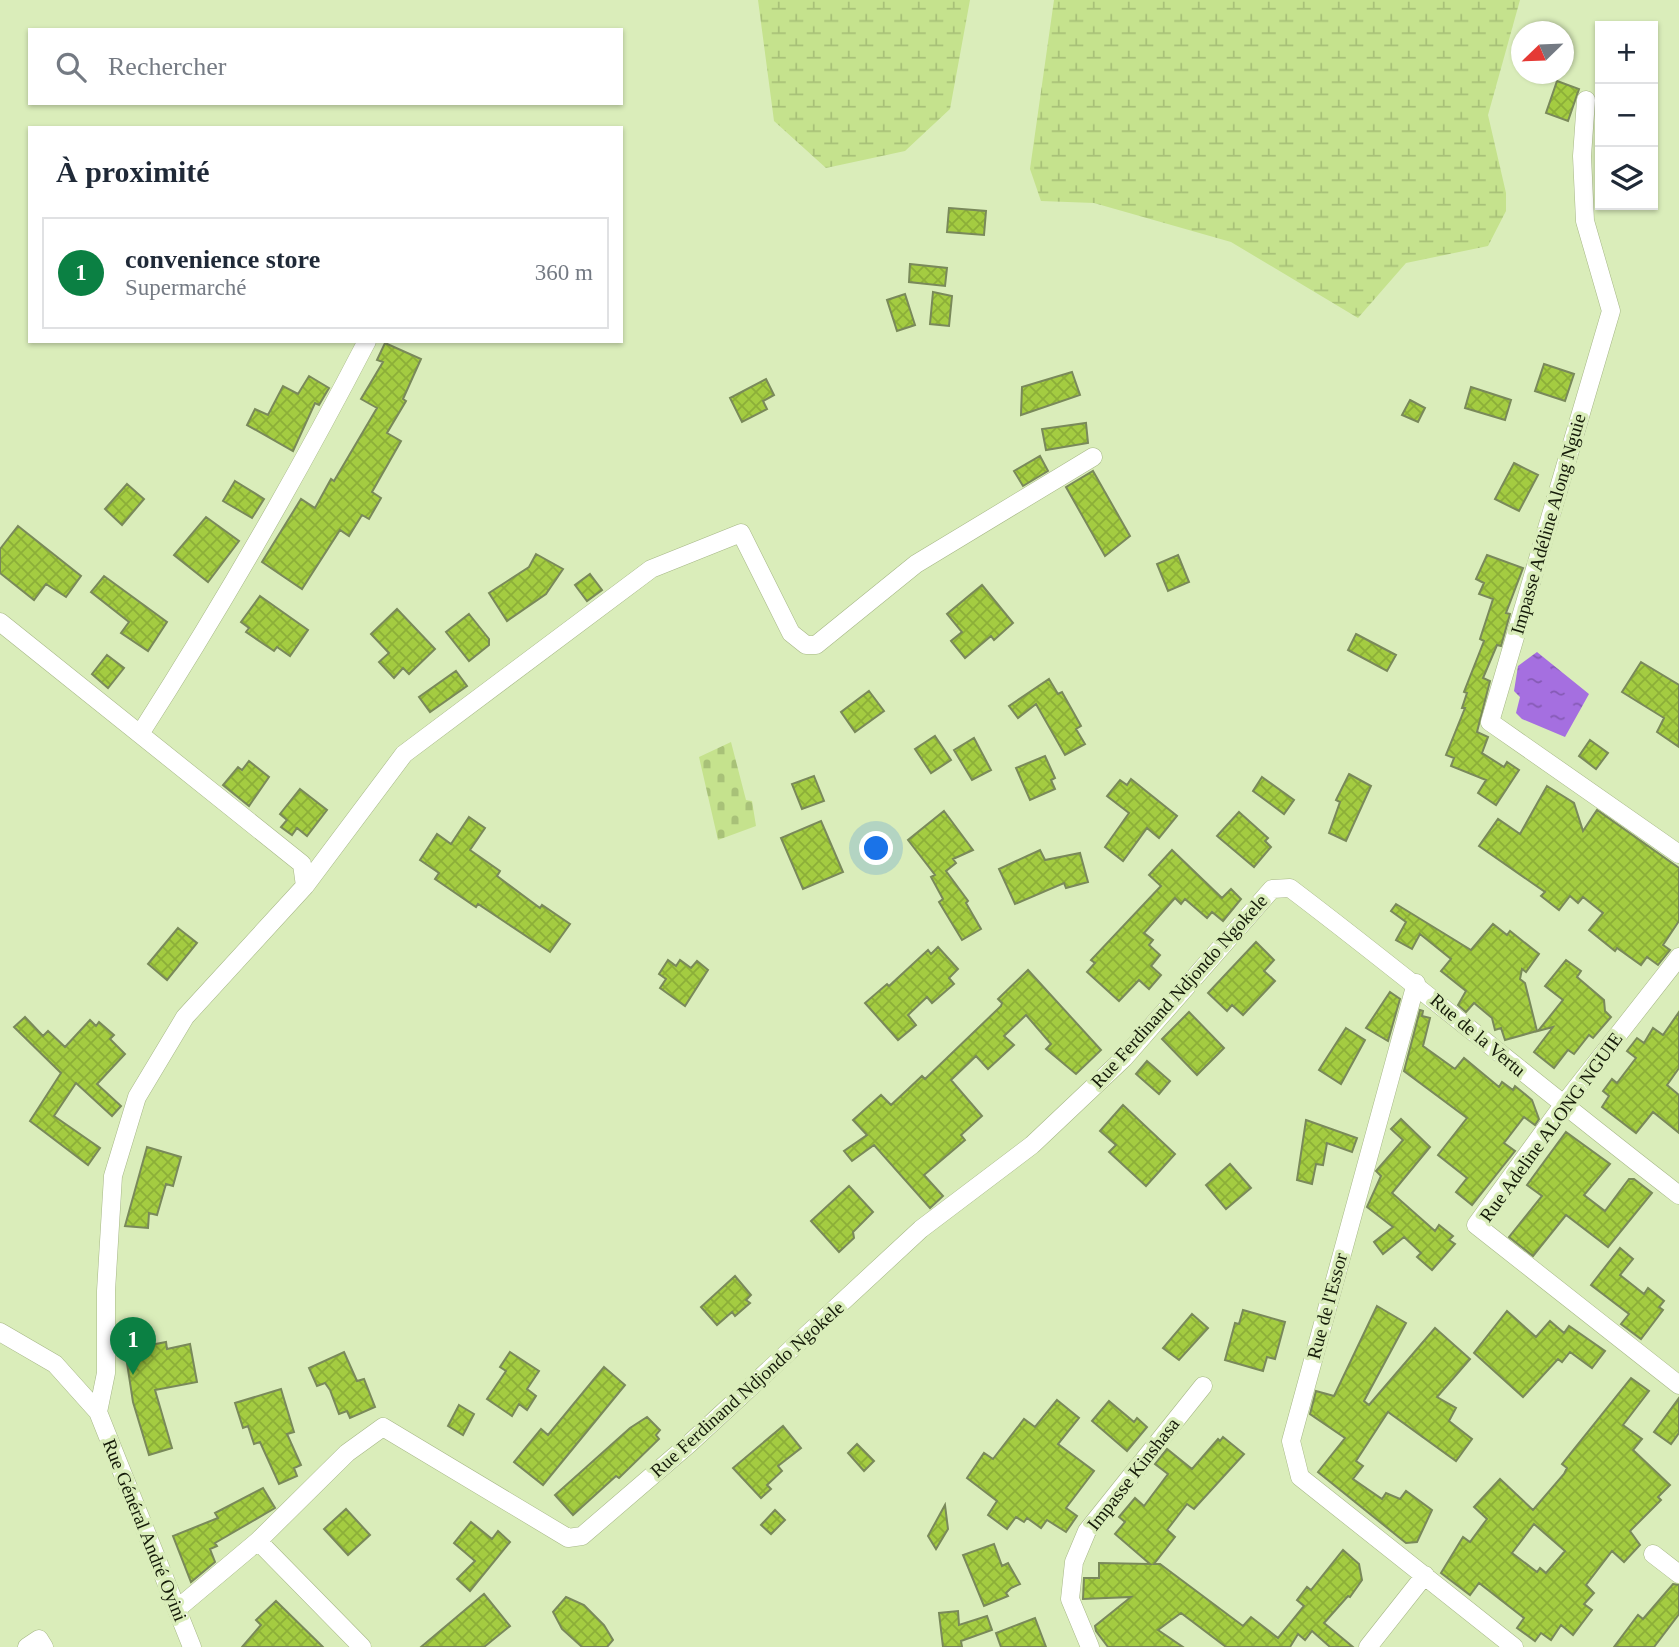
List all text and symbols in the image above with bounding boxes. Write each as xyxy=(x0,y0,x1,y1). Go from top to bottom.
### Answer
north arrow xyxy=(1511,21,1574,84)
map controls xyxy=(1595,21,1658,210)
button: + xyxy=(1595,21,1658,84)
search box xyxy=(28,28,623,105)
icon: search xyxy=(52,48,90,86)
text: Rechercher xyxy=(108,52,226,81)
button: − xyxy=(1595,84,1658,147)
button: layers xyxy=(1595,147,1658,210)
text: À proximité xyxy=(56,155,210,188)
text: convenience store xyxy=(125,245,320,274)
text: 1 xyxy=(75,260,87,285)
text: 360 m xyxy=(535,260,593,285)
text: Supermarché xyxy=(125,275,246,300)
street label: Impasse Adéline Along Nguie xyxy=(1506,411,1590,637)
your location xyxy=(859,831,893,865)
street label: Rue Ferdinand Ndjondo Ngokele xyxy=(1087,890,1271,1092)
street label: Rue de la Vertu xyxy=(1426,989,1530,1081)
street label: Rue Adeline ALONG NGUIE xyxy=(1475,1028,1627,1226)
street label: Rue de l'Essor xyxy=(1303,1250,1351,1361)
street label: Rue Ferdinand Ndjondo Ngokele xyxy=(646,1297,848,1481)
pin: 1 xyxy=(110,1317,156,1375)
street label: Impasse Kinshasa xyxy=(1083,1413,1184,1534)
street label: Rue Général André Oyini xyxy=(99,1436,191,1624)

